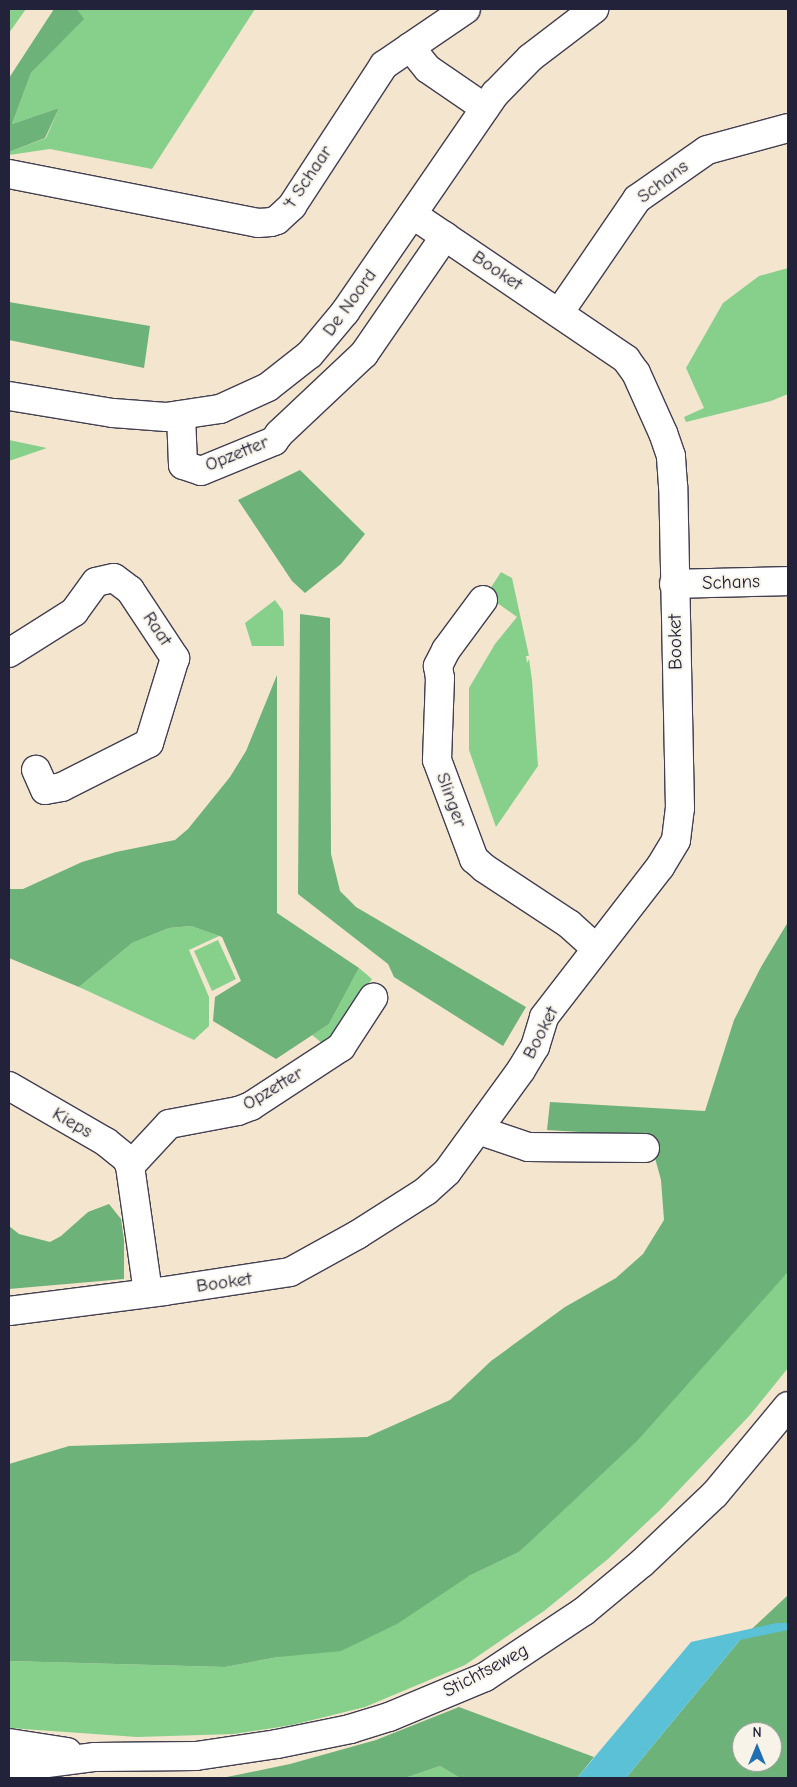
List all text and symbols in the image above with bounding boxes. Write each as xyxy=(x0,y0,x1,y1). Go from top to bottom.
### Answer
street label: 't Schaar xyxy=(278,142,338,214)
street label: Schans xyxy=(633,155,693,209)
street label: Booket xyxy=(468,246,526,296)
street label: De Noord xyxy=(318,265,382,341)
street label: Opzetter xyxy=(202,431,272,477)
street label: Schans xyxy=(702,571,760,595)
street label: Raat xyxy=(137,608,177,650)
street label: Booket xyxy=(664,614,688,670)
street label: Slinger xyxy=(431,770,471,830)
street label: Booket xyxy=(518,1003,564,1063)
street label: Opzetter xyxy=(239,1062,307,1116)
street label: Kieps xyxy=(48,1103,96,1143)
street label: Booket xyxy=(195,1268,253,1298)
street label: Stichtseweg xyxy=(440,1639,532,1703)
north arrow xyxy=(732,1722,782,1772)
text: N xyxy=(752,1724,762,1741)

